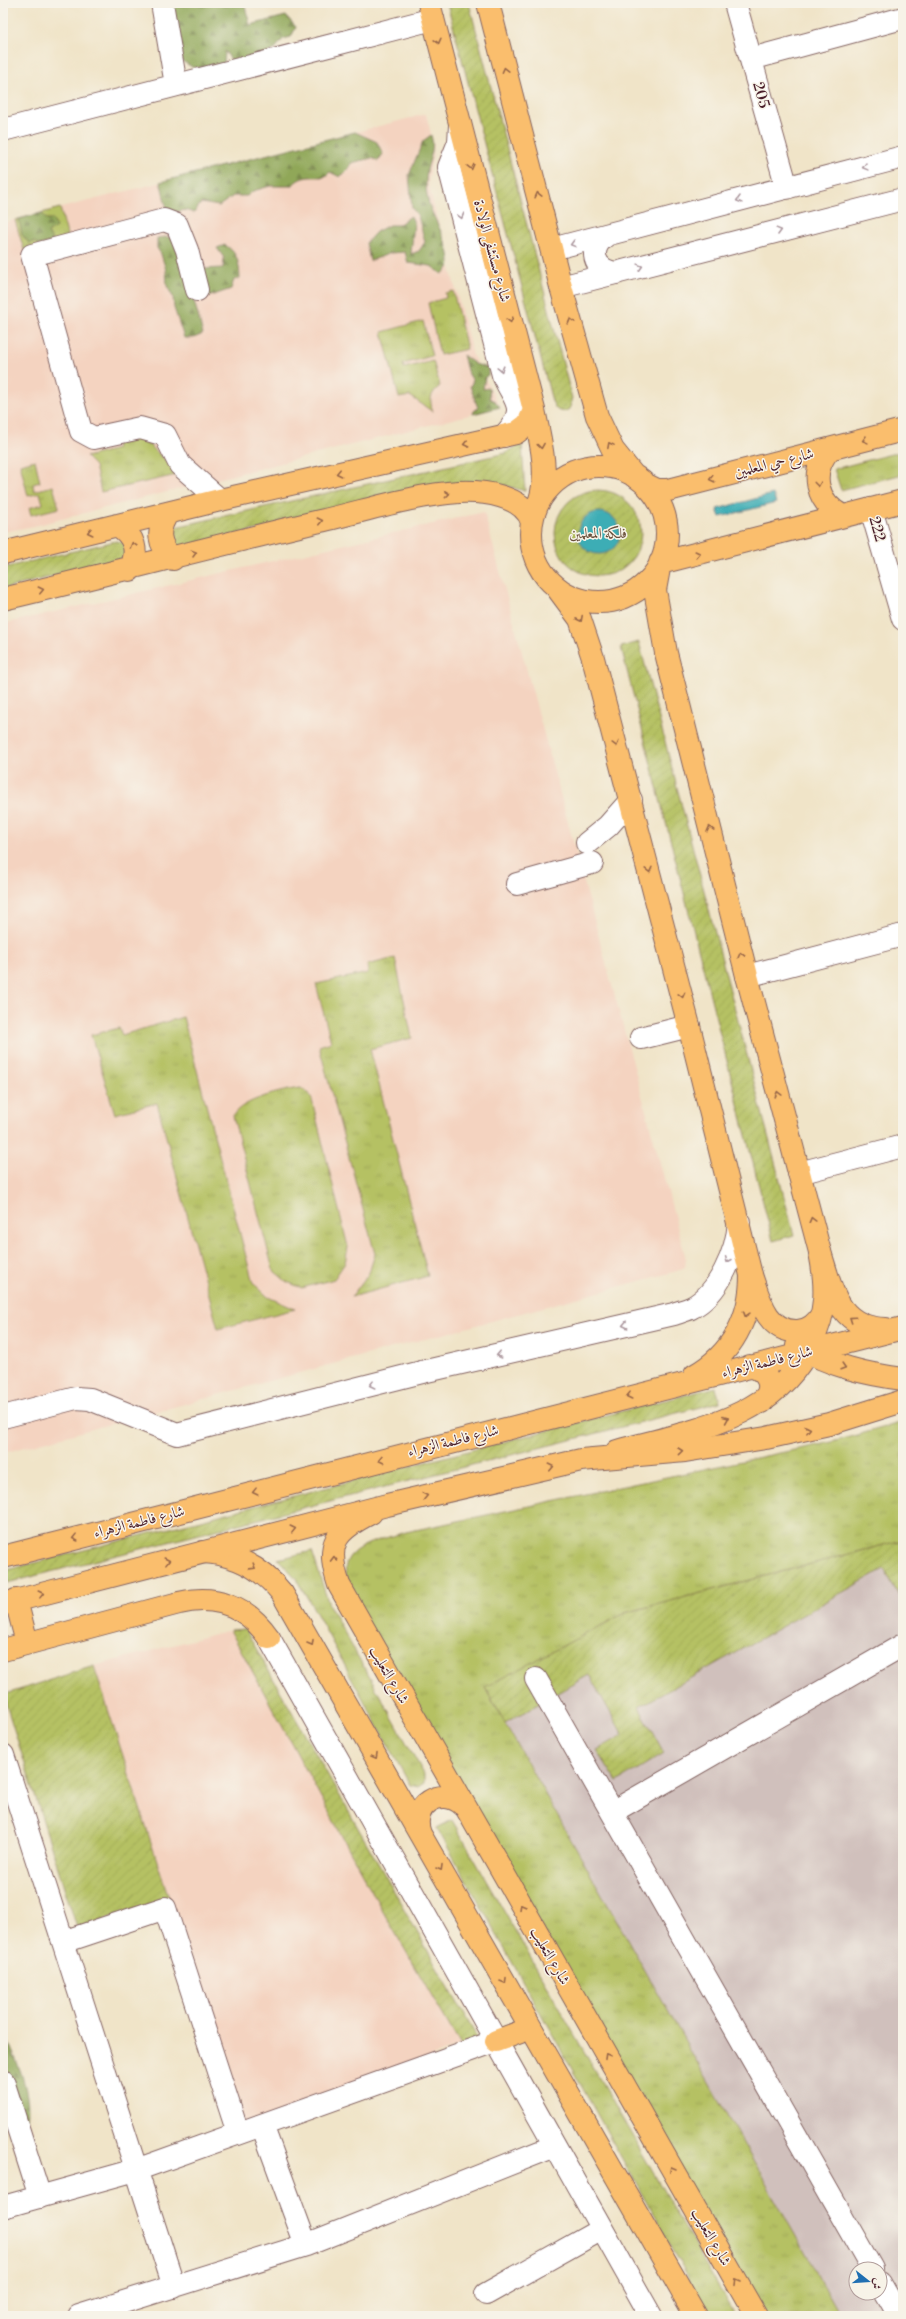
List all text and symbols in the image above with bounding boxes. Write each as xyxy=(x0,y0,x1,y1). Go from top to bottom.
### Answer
one-way arrow xyxy=(434,38,442,44)
one-way arrow xyxy=(502,66,510,73)
street label: 205 xyxy=(748,80,774,110)
one-way arrow xyxy=(862,162,869,171)
one-way arrow xyxy=(466,163,474,170)
one-way arrow xyxy=(534,192,543,199)
one-way arrow xyxy=(736,195,743,204)
street label: شارع مستشفى الولادة xyxy=(466,198,515,305)
one-way arrow xyxy=(456,212,465,219)
one-way arrow xyxy=(775,227,782,236)
one-way arrow xyxy=(570,239,576,247)
one-way arrow xyxy=(636,263,643,272)
one-way arrow xyxy=(506,316,514,323)
one-way arrow xyxy=(567,318,575,325)
one-way arrow xyxy=(496,365,505,372)
one-way arrow xyxy=(862,435,868,443)
one-way arrow xyxy=(463,440,469,448)
one-way arrow xyxy=(607,442,615,449)
one-way arrow xyxy=(536,443,545,449)
street label: شارع حي المعلمين xyxy=(732,444,816,485)
one-way arrow xyxy=(336,468,343,476)
one-way arrow xyxy=(709,474,716,483)
one-way arrow xyxy=(813,481,822,487)
one-way arrow xyxy=(444,489,450,498)
street label: 222 xyxy=(864,514,890,544)
one-way arrow xyxy=(317,517,324,526)
park label: فلكة المعلمين xyxy=(569,524,627,543)
one-way arrow xyxy=(87,527,93,535)
one-way arrow xyxy=(129,541,138,548)
one-way arrow xyxy=(191,549,198,558)
one-way arrow xyxy=(694,550,701,558)
one-way arrow xyxy=(38,587,44,595)
one-way arrow xyxy=(575,615,582,622)
one-way arrow xyxy=(611,740,620,747)
one-way arrow xyxy=(706,826,715,833)
one-way arrow xyxy=(644,866,653,873)
one-way arrow xyxy=(738,952,746,958)
one-way arrow xyxy=(677,992,685,999)
one-way arrow xyxy=(774,1091,783,1098)
one-way arrow xyxy=(808,1216,817,1223)
one-way arrow xyxy=(725,1256,733,1263)
one-way arrow xyxy=(742,1310,750,1317)
one-way arrow xyxy=(849,1316,856,1324)
one-way arrow xyxy=(622,1321,629,1329)
street label: شارع فاطمة الزهراء xyxy=(720,1342,815,1385)
one-way arrow xyxy=(496,1350,502,1358)
one-way arrow xyxy=(840,1362,847,1371)
one-way arrow xyxy=(369,1380,376,1388)
one-way arrow xyxy=(625,1392,632,1400)
one-way arrow xyxy=(721,1416,729,1424)
street label: شارع فاطمة الزهراء xyxy=(406,1421,501,1464)
one-way arrow xyxy=(804,1425,811,1434)
one-way arrow xyxy=(677,1447,683,1456)
one-way arrow xyxy=(377,1455,384,1464)
one-way arrow xyxy=(547,1463,554,1472)
one-way arrow xyxy=(252,1487,259,1496)
one-way arrow xyxy=(421,1493,428,1501)
street label: شارع فاطمة الزهراء xyxy=(92,1502,187,1545)
one-way arrow xyxy=(289,1525,296,1534)
one-way arrow xyxy=(71,1534,78,1542)
one-way arrow xyxy=(330,1556,338,1562)
one-way arrow xyxy=(163,1558,170,1566)
one-way arrow xyxy=(249,1562,256,1570)
one-way arrow xyxy=(37,1590,44,1599)
one-way arrow xyxy=(306,1639,313,1646)
street label: شارع التعليب xyxy=(362,1643,413,1709)
one-way arrow xyxy=(371,1752,378,1759)
one-way arrow xyxy=(435,1864,442,1872)
one-way arrow xyxy=(520,1904,527,1911)
street label: شارع التعليب xyxy=(523,1924,574,1990)
one-way arrow xyxy=(500,1977,507,1984)
one-way arrow xyxy=(605,2053,612,2061)
one-way arrow xyxy=(669,2166,677,2173)
street label: شارع التعليب xyxy=(684,2205,735,2271)
north arrow xyxy=(848,2261,888,2301)
text: ش xyxy=(868,2276,885,2291)
one-way arrow xyxy=(734,2279,741,2286)

